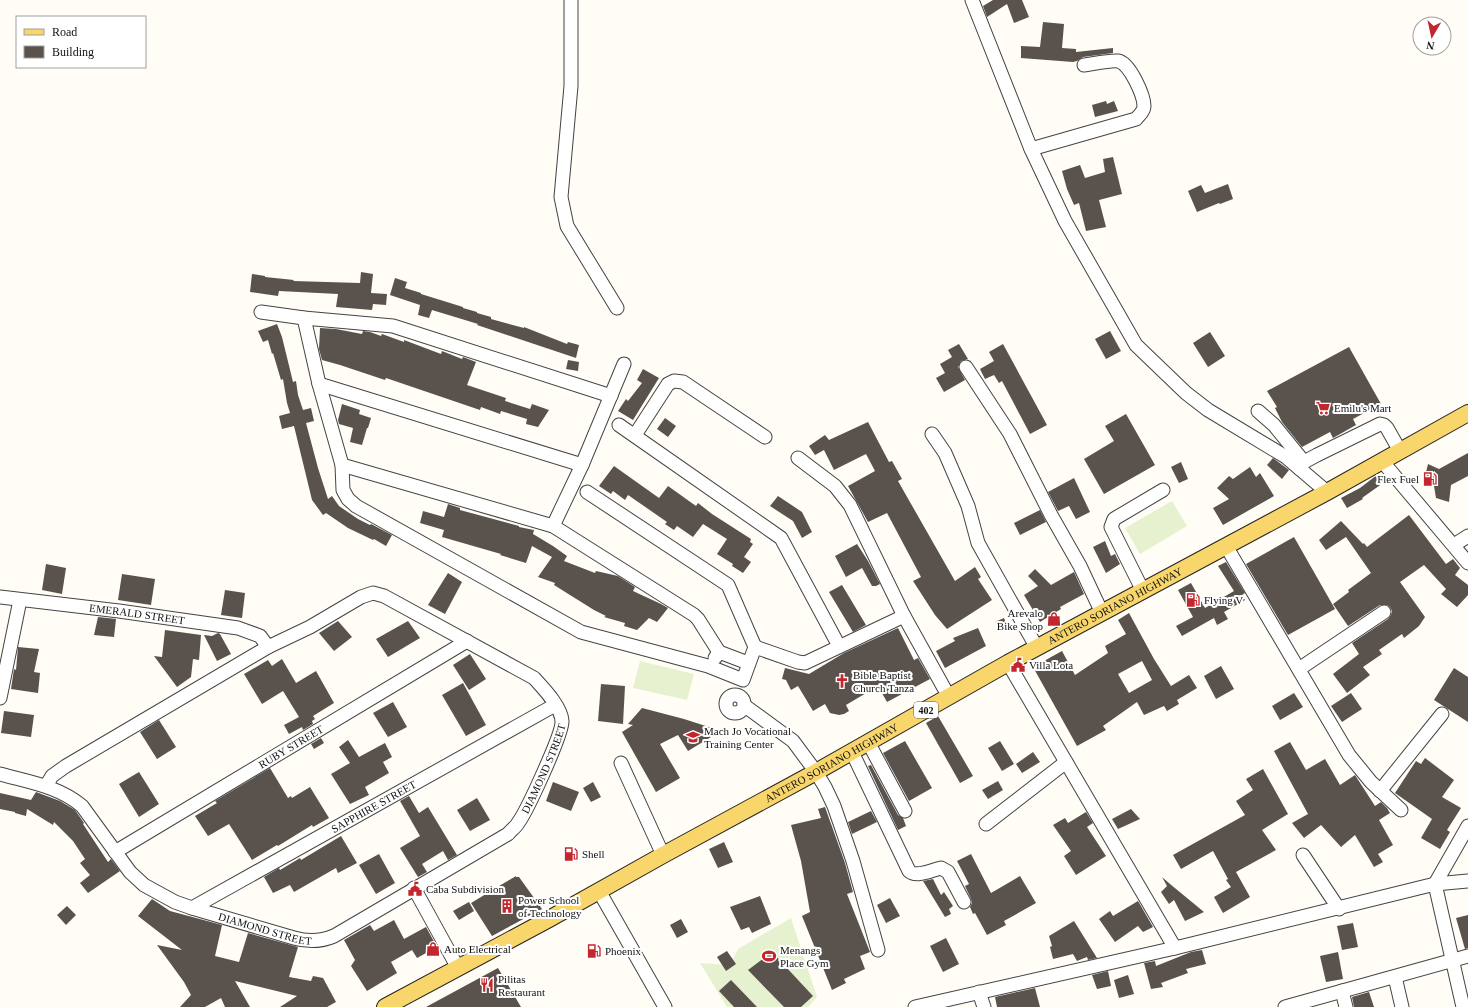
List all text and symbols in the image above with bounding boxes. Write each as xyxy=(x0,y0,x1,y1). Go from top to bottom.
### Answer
legend xyxy=(16,16,146,68)
north arrow xyxy=(1412,16,1452,56)
text: Road xyxy=(52,25,77,39)
text: N xyxy=(1426,39,1435,52)
text: Building xyxy=(52,45,94,59)
supermarket icon: Emilu's Mart xyxy=(1315,400,1331,416)
place label: Emilu's Mart xyxy=(1334,402,1391,414)
fuel station icon: Flex Fuel xyxy=(1422,471,1438,487)
place label: Flex Fuel xyxy=(1377,473,1419,485)
street label: ANTERO SORIANO HIGHWAY xyxy=(1046,565,1184,647)
fuel station icon: Flying V xyxy=(1185,592,1201,608)
place label: Flying V xyxy=(1204,594,1243,606)
street label: EMERALD STREET xyxy=(88,602,186,626)
place label: Arevalo Bike Shop xyxy=(997,607,1043,632)
shop icon: Arevalo Bike Shop xyxy=(1046,611,1062,627)
public building icon: Villa Lota xyxy=(1010,657,1026,673)
place label: Villa Lota xyxy=(1029,659,1073,671)
place label: Bible Baptist Church Tanza xyxy=(853,669,914,694)
church icon: Bible Baptist Church Tanza xyxy=(834,673,850,689)
road number: 402 xyxy=(914,702,938,718)
street label: ANTERO SORIANO HIGHWAY xyxy=(763,721,900,805)
street label: RUBY STREET xyxy=(256,722,326,771)
street label: DIAMOND STREET xyxy=(519,722,568,815)
place label: Mach Jo Vocational Training Center xyxy=(704,725,791,750)
school or university icon: Mach Jo Vocational Training Center xyxy=(685,729,701,745)
street label: SAPPHIRE STREET xyxy=(329,778,418,835)
fuel station icon: Shell xyxy=(563,846,579,862)
place label: Shell xyxy=(582,848,605,860)
public building icon: Caba Subdivision xyxy=(407,881,423,897)
place label: Caba Subdivision xyxy=(426,883,504,895)
place label: Power School of Technology xyxy=(518,894,582,919)
building icon: Power School of Technology xyxy=(499,898,515,914)
street label: DIAMOND STREET xyxy=(217,910,312,947)
shop icon: Auto Electrical xyxy=(425,941,441,957)
place label: Auto Electrical xyxy=(444,943,511,955)
fuel station icon: Phoenix xyxy=(586,943,602,959)
place label: Menangs Place Gym xyxy=(780,944,829,969)
place label: Phoenix xyxy=(605,945,642,957)
sports icon: Menangs Place Gym xyxy=(761,948,777,964)
place label: Pilitas Restaurant xyxy=(498,973,545,998)
restaurant icon: Pilitas Restaurant xyxy=(479,977,495,993)

